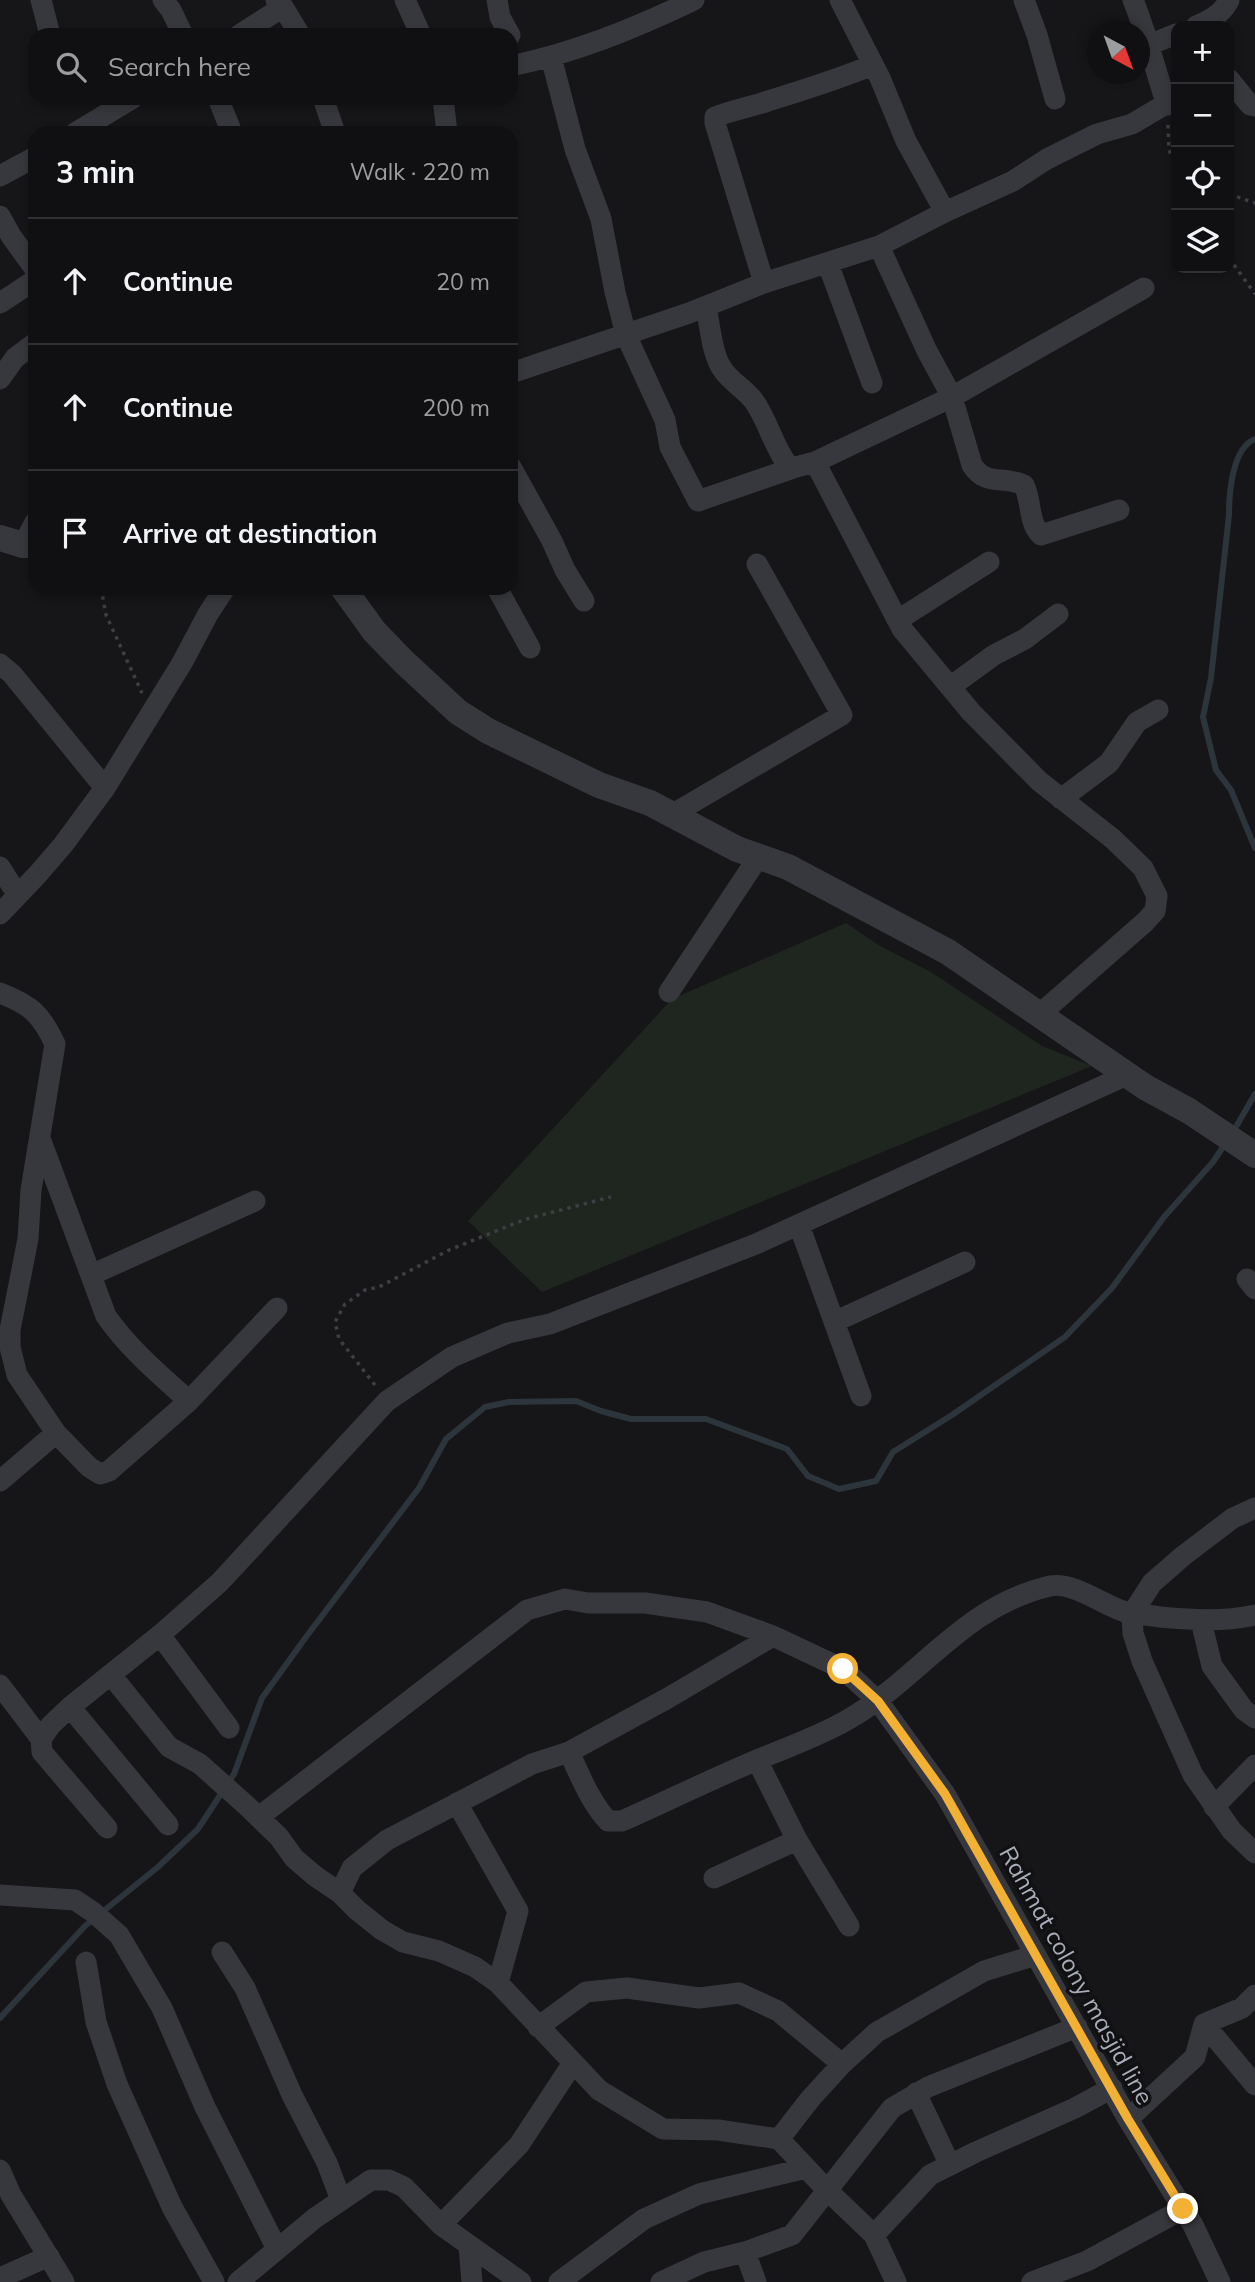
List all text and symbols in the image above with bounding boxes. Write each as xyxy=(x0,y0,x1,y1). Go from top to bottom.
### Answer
north arrow xyxy=(1087,21,1150,84)
map controls xyxy=(1171,21,1234,273)
button: + xyxy=(1171,21,1234,84)
search box xyxy=(28,28,518,105)
icon: search xyxy=(52,48,90,86)
text: Search here xyxy=(108,50,251,83)
button: − xyxy=(1171,84,1234,147)
button: locate xyxy=(1171,147,1234,210)
text: 3 min xyxy=(56,153,135,191)
text: Walk · 220 m xyxy=(350,157,490,186)
button: layers xyxy=(1171,210,1234,273)
icon: ahead xyxy=(56,262,94,300)
text: Continue xyxy=(123,265,233,298)
text: 20 m xyxy=(436,267,490,296)
icon: ahead xyxy=(56,388,94,426)
text: Continue xyxy=(123,391,233,424)
text: 200 m xyxy=(422,393,490,422)
icon: arrive xyxy=(56,514,94,552)
text: Arrive at destination xyxy=(123,517,378,550)
route start xyxy=(827,1653,858,1684)
street label: Rahmat colony masjid line xyxy=(993,1841,1161,2109)
route end xyxy=(1167,2193,1198,2224)

